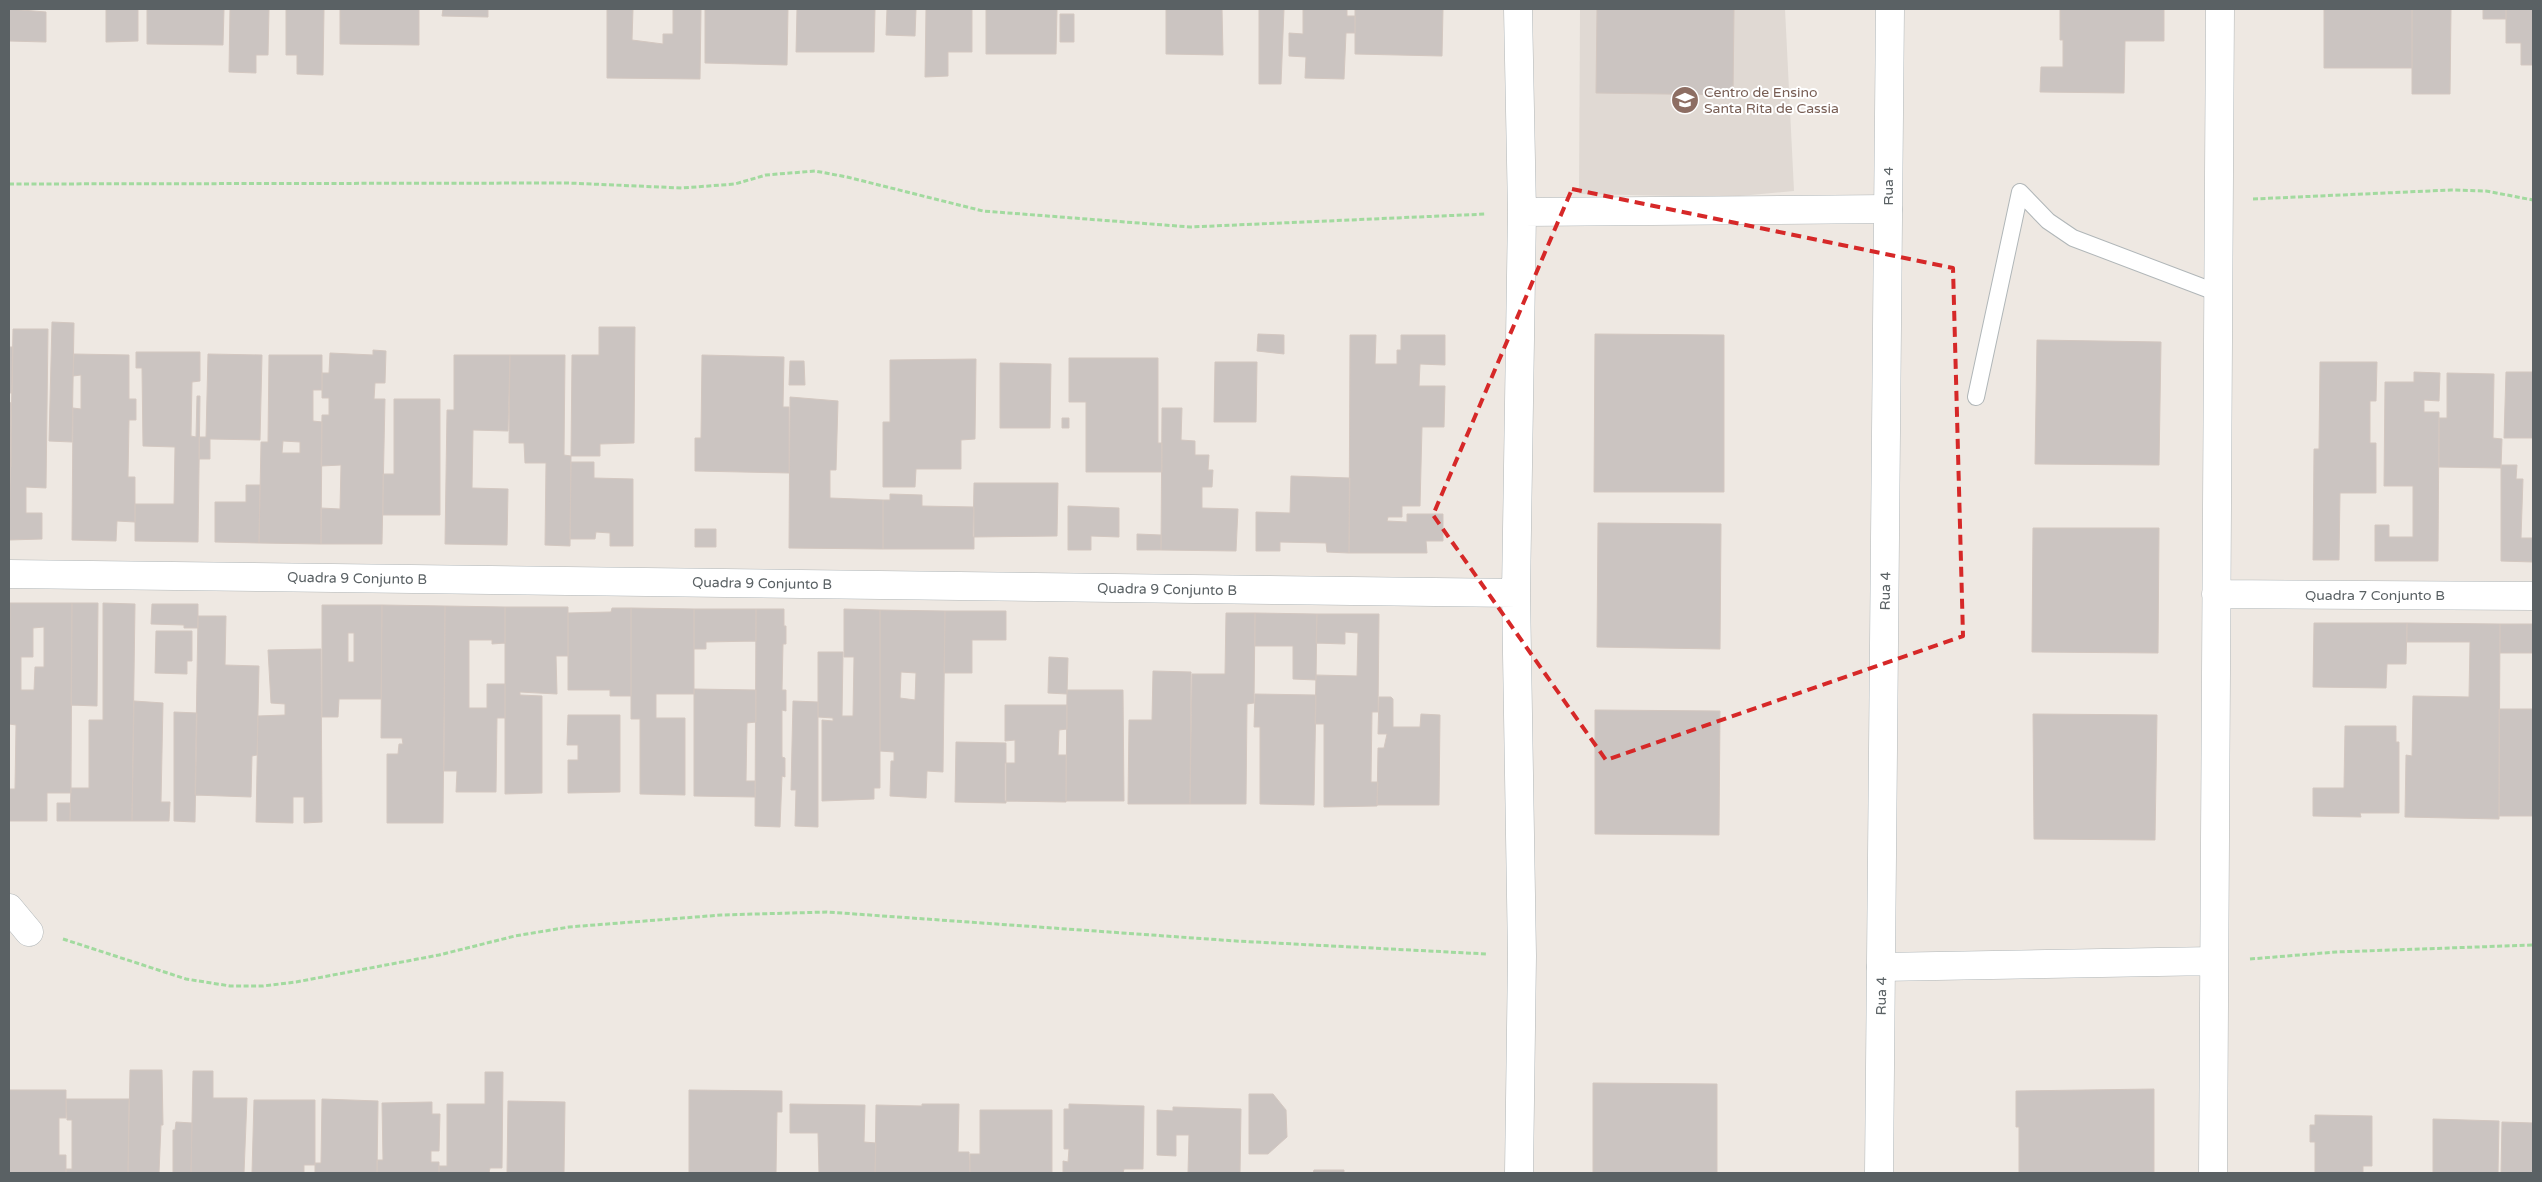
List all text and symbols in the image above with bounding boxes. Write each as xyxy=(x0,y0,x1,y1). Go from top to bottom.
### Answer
place label: Centro de Ensino Santa Rita de Cassia xyxy=(1704,84,1839,117)
school or university icon: Centro de Ensino Santa Rita de Cassia xyxy=(1670,85,1700,115)
street label: Rua 4 xyxy=(1880,166,1897,205)
street label: Quadra 9 Conjunto B xyxy=(287,569,427,588)
street label: Rua 4 xyxy=(1877,571,1894,611)
street label: Quadra 9 Conjunto B xyxy=(692,574,832,593)
street label: Quadra 9 Conjunto B xyxy=(1097,580,1237,599)
street label: Quadra 7 Conjunto B xyxy=(2305,587,2445,604)
street label: Rua 4 xyxy=(1873,976,1890,1016)

